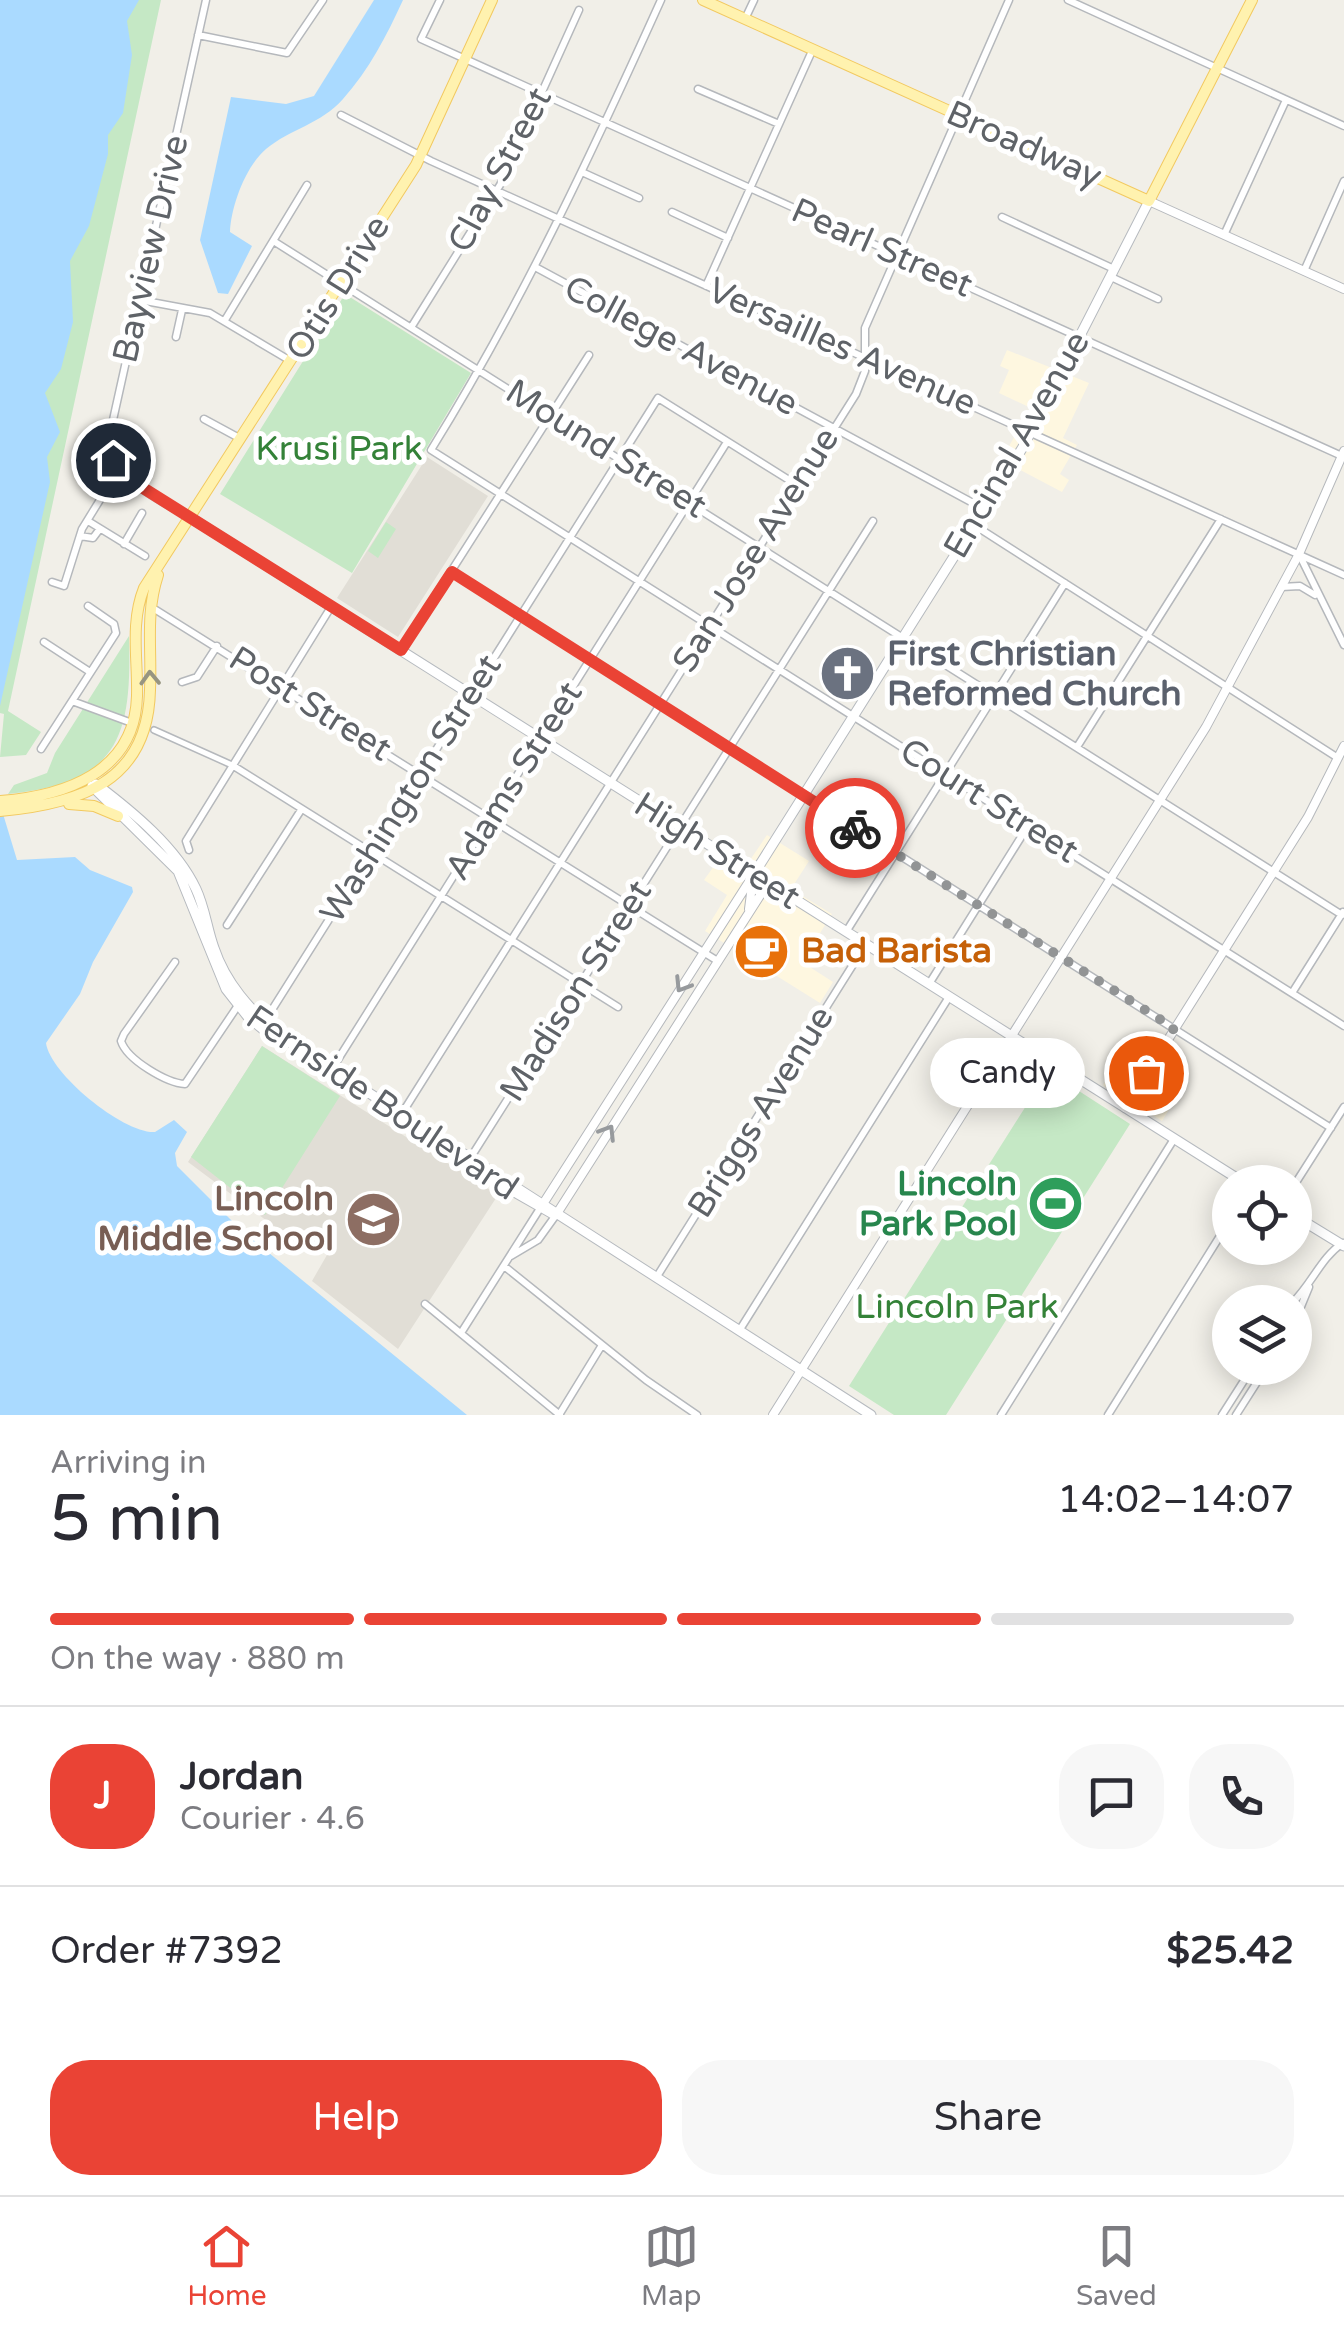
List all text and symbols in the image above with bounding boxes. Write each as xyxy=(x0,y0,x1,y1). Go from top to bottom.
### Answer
street label: Clay Street xyxy=(439,81,561,259)
street label: Broadway xyxy=(940,92,1108,198)
street label: Bayview Drive xyxy=(104,131,198,367)
street label: Pearl Street xyxy=(785,189,979,307)
street label: Otis Drive xyxy=(277,208,399,368)
street label: College Avenue xyxy=(557,267,805,425)
street label: Versailles Avenue xyxy=(701,269,983,425)
street label: Encinal Avenue xyxy=(935,324,1099,566)
street label: Mound Street xyxy=(498,371,714,527)
pin xyxy=(71,418,156,503)
street label: San Jose Avenue xyxy=(664,420,848,680)
park label: Krusi Park xyxy=(255,428,423,470)
icon: home xyxy=(86,433,141,488)
place label: First Christian Reformed Church xyxy=(887,633,1182,715)
street label: Post Street xyxy=(221,638,399,770)
church icon: First Christian Reformed Church xyxy=(818,644,878,704)
street label: Washington Street xyxy=(311,647,511,931)
one-way arrow xyxy=(139,670,160,686)
street label: Adams Street xyxy=(436,674,592,888)
street label: Court Street xyxy=(892,730,1086,872)
courier xyxy=(805,778,905,878)
street label: High Street xyxy=(626,784,808,918)
icon: bike xyxy=(828,801,883,856)
street label: Madison Street xyxy=(491,873,661,1109)
cafe icon: Bad Barista xyxy=(732,921,792,981)
place label: Bad Barista xyxy=(801,930,992,972)
one-way arrow xyxy=(675,974,694,992)
street label: Fernside Boulevard xyxy=(238,996,526,1210)
street label: Briggs Avenue xyxy=(679,998,843,1226)
pin xyxy=(1104,1031,1189,1116)
callout: Candy xyxy=(931,1038,1086,1108)
icon: bag xyxy=(1119,1046,1174,1101)
text: Candy xyxy=(959,1054,1056,1092)
one-way arrow xyxy=(595,1125,614,1143)
place label: Lincoln Park Pool xyxy=(859,1163,1017,1245)
map controls xyxy=(1212,1165,1312,1385)
button: locate xyxy=(1212,1165,1312,1265)
sports icon: Lincoln Park Pool xyxy=(1026,1174,1086,1234)
place label: Lincoln Middle School xyxy=(97,1178,334,1260)
school or university icon: Lincoln Middle School xyxy=(343,1189,403,1249)
button: layers xyxy=(1212,1285,1312,1385)
park label: Lincoln Park xyxy=(855,1286,1059,1328)
text: Arriving in xyxy=(50,1444,207,1482)
text: 14:02–14:07 xyxy=(1057,1477,1294,1523)
text: 5 min xyxy=(50,1480,223,1559)
text: On the way · 880 m xyxy=(50,1640,345,1678)
button: chat xyxy=(1059,1744,1164,1849)
button: phone xyxy=(1189,1744,1294,1849)
text: Jordan xyxy=(180,1754,303,1800)
text: J xyxy=(94,1773,111,1819)
text: Courier · 4.6 xyxy=(180,1800,365,1838)
text: Order #7392 xyxy=(50,1928,283,1974)
text: $25.42 xyxy=(1166,1928,1294,1974)
button: Help xyxy=(50,2060,662,2175)
button: Share xyxy=(682,2060,1294,2175)
tab: Home xyxy=(187,2219,267,2313)
tab: Map xyxy=(641,2219,701,2313)
tab: Saved xyxy=(1076,2219,1157,2313)

